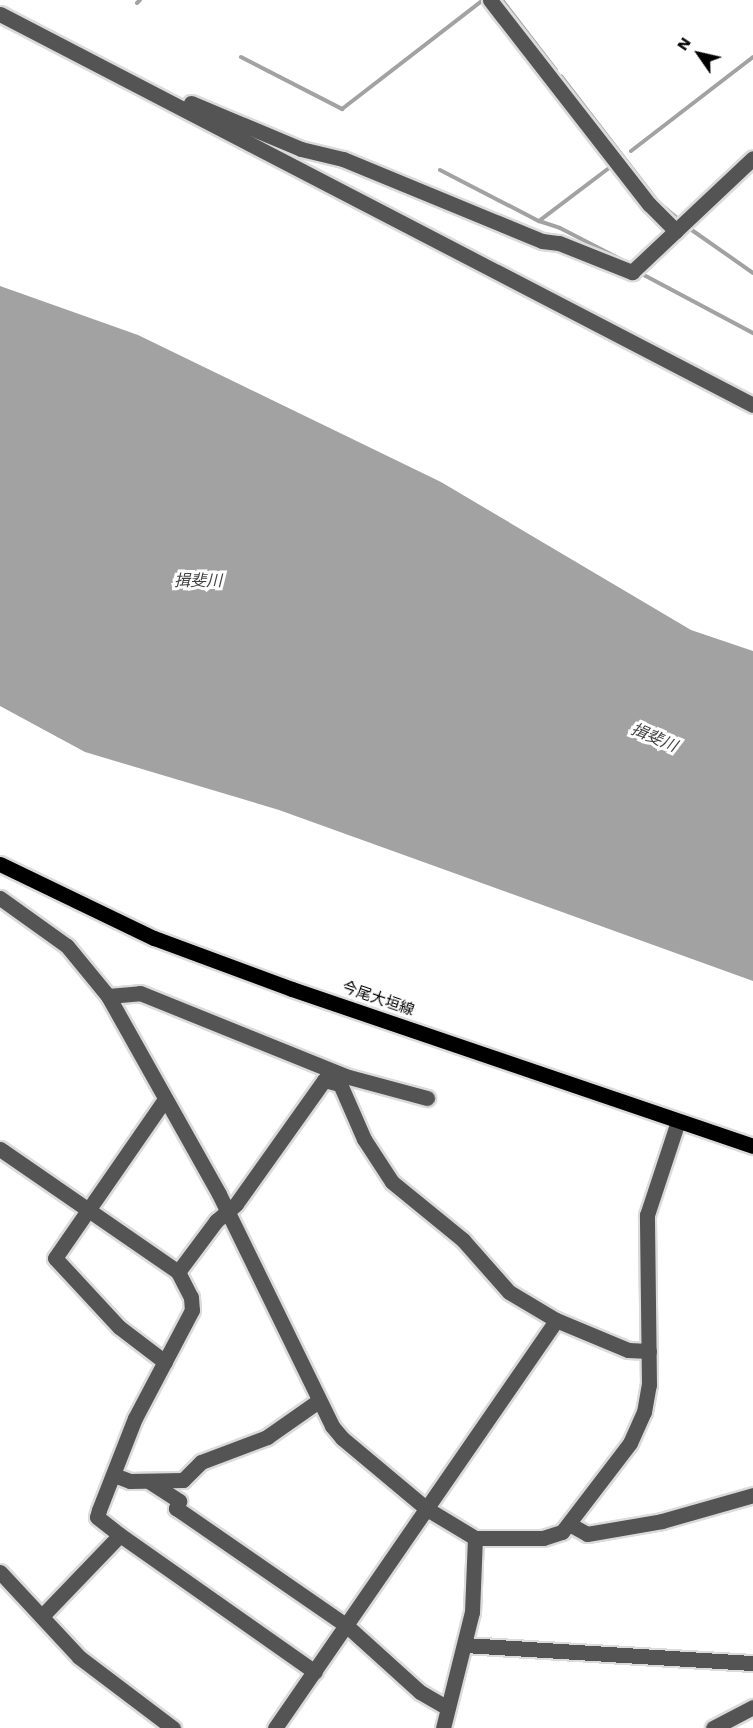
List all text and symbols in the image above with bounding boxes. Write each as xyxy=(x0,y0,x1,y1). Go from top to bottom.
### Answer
north arrow xyxy=(669,24,729,84)
text: N xyxy=(672,33,695,54)
water label: 揖斐川 xyxy=(174,571,222,591)
water label: 揖斐川 xyxy=(628,720,680,756)
street label: 今尾大垣線 xyxy=(340,978,416,1020)

